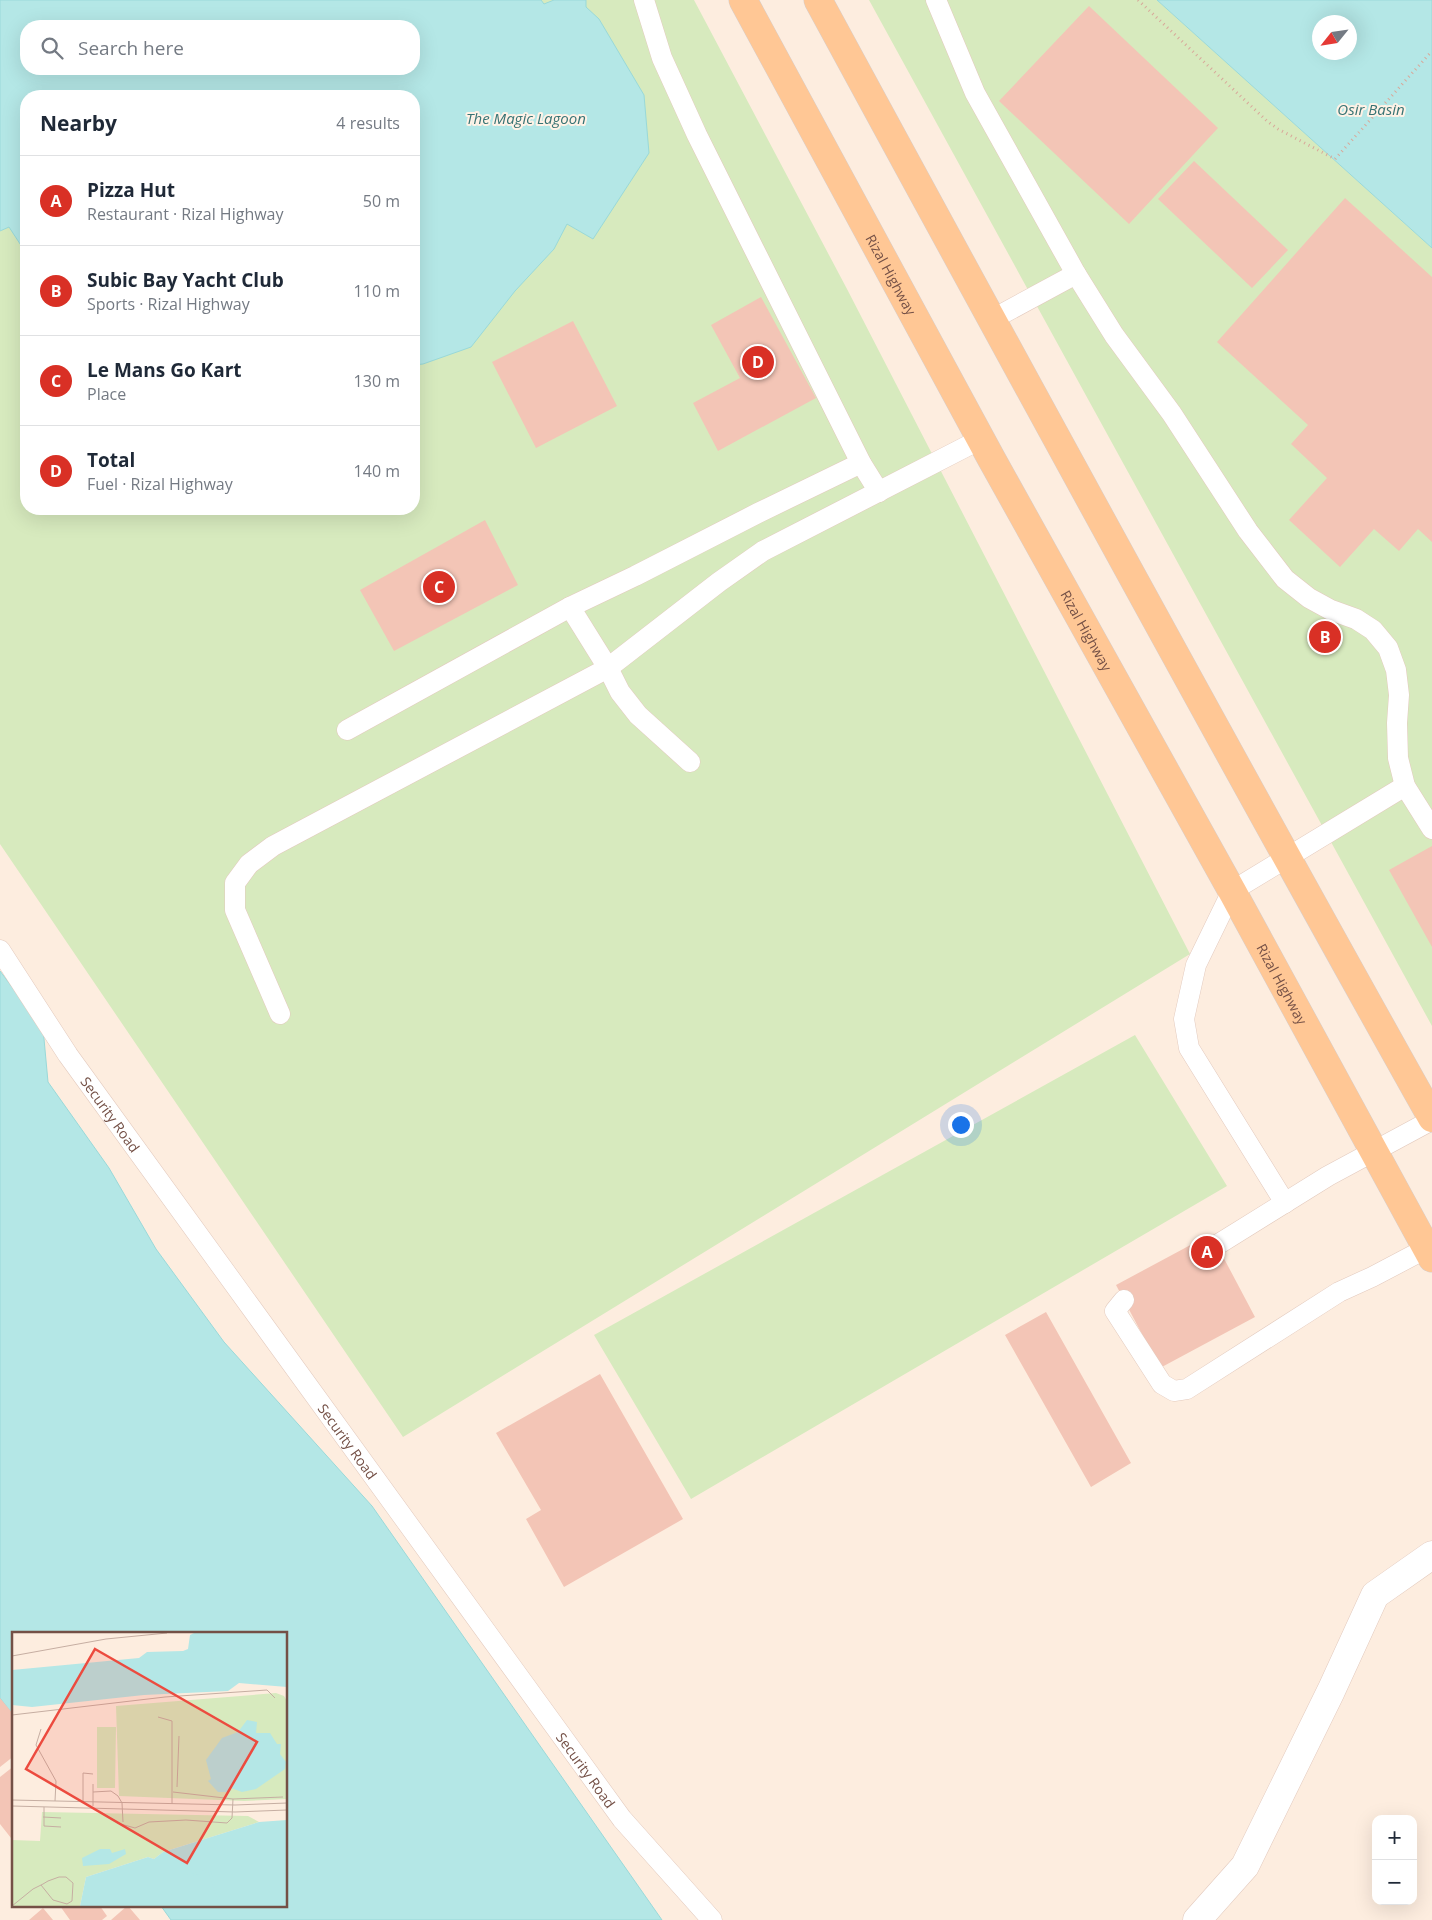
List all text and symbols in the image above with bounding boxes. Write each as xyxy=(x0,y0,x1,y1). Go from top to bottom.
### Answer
north arrow xyxy=(1312,15,1357,60)
search box xyxy=(20,20,420,75)
icon: search xyxy=(38,34,66,62)
text: Search here xyxy=(78,35,184,61)
water label: Osir Basin xyxy=(1337,99,1405,119)
water label: The Magic Lagoon xyxy=(466,108,586,128)
text: Nearby xyxy=(40,109,117,137)
text: 4 results xyxy=(336,112,400,134)
text: Pizza Hut xyxy=(87,177,175,203)
text: A xyxy=(50,190,62,212)
text: 50 m xyxy=(363,190,400,212)
text: Restaurant · Rizal Highway xyxy=(87,203,284,225)
street label: Rizal Highway xyxy=(862,231,922,319)
text: Subic Bay Yacht Club xyxy=(87,267,284,293)
text: B xyxy=(51,280,61,302)
text: 110 m xyxy=(354,280,400,302)
text: Sports · Rizal Highway xyxy=(87,293,250,315)
pin: D xyxy=(742,343,774,381)
text: Le Mans Go Kart xyxy=(87,357,242,383)
text: C xyxy=(51,370,61,392)
text: 130 m xyxy=(354,370,400,392)
text: Place xyxy=(87,383,126,405)
text: Total xyxy=(87,447,135,473)
text: D xyxy=(50,460,62,482)
text: 140 m xyxy=(354,460,400,482)
text: Fuel · Rizal Highway xyxy=(87,473,233,495)
pin: C xyxy=(423,568,455,606)
street label: Rizal Highway xyxy=(1057,587,1117,675)
pin: B xyxy=(1309,618,1341,656)
street label: Rizal Highway xyxy=(1253,940,1313,1028)
street label: Security Road xyxy=(77,1072,145,1156)
your location xyxy=(948,1112,974,1138)
pin: A xyxy=(1191,1233,1223,1271)
street label: Security Road xyxy=(314,1399,382,1483)
inset map xyxy=(12,1632,288,1908)
street label: Security Road xyxy=(552,1728,620,1811)
map controls xyxy=(1372,1815,1417,1905)
button: + xyxy=(1372,1815,1417,1860)
button: − xyxy=(1372,1860,1417,1905)

